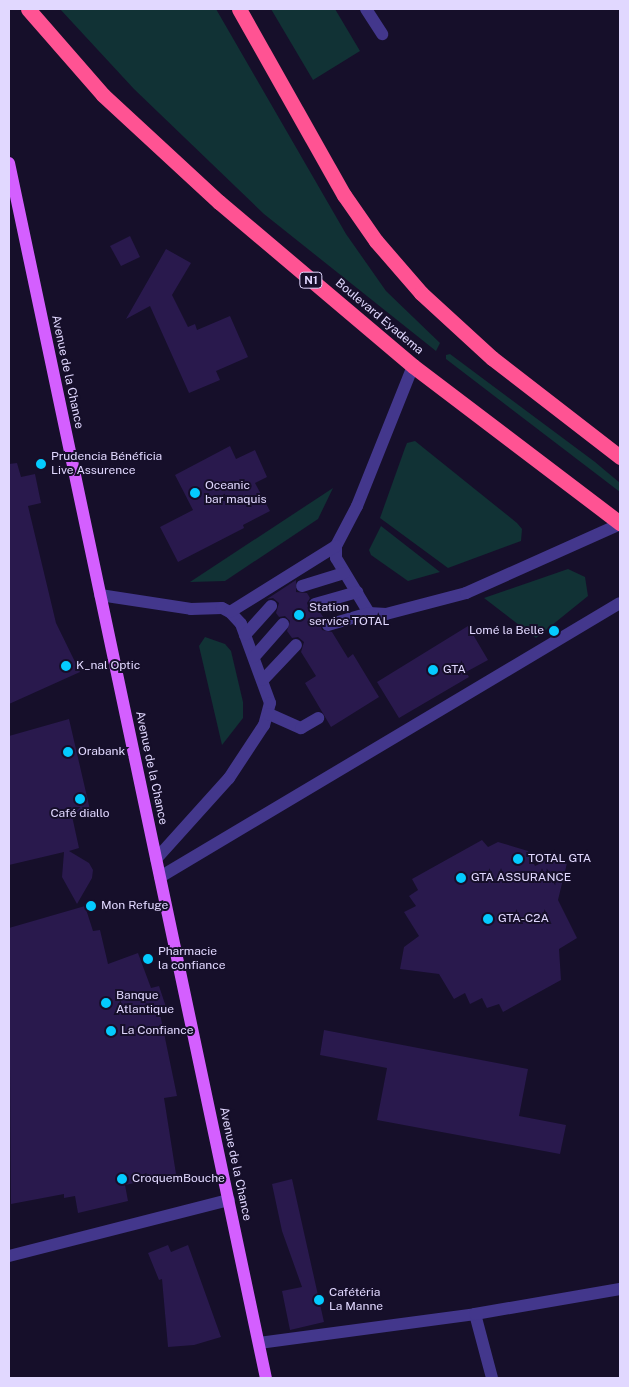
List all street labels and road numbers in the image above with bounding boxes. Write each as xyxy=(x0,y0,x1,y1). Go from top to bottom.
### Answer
road number: N1 xyxy=(298,272,324,288)
street label: Boulevard Eyadema xyxy=(332,276,426,358)
street label: Avenue de la Chance xyxy=(48,314,86,430)
street label: Avenue de la Chance xyxy=(132,710,170,826)
street label: Avenue de la Chance xyxy=(216,1106,254,1222)

